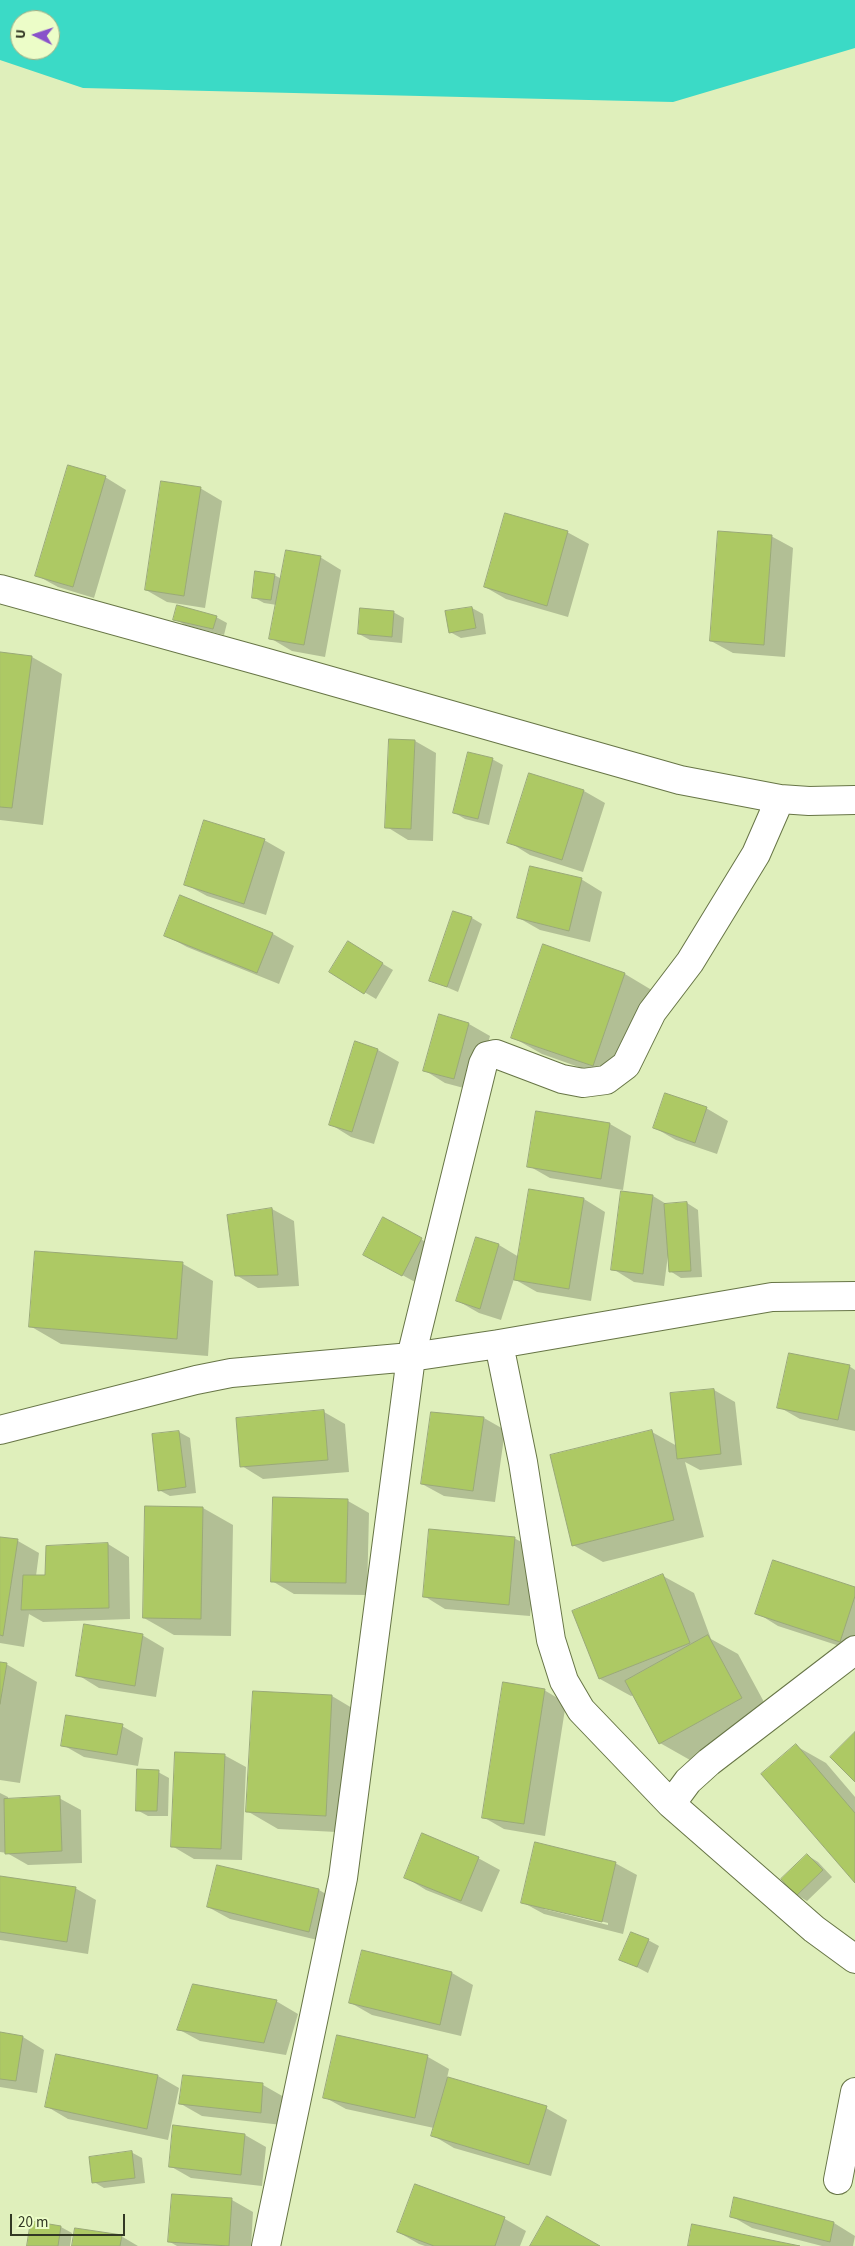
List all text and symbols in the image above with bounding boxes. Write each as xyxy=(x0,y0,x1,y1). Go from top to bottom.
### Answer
north arrow xyxy=(10,10,60,60)
text: U xyxy=(11,29,31,39)
scale bar xyxy=(12,2204,128,2236)
text: 20 m xyxy=(18,2212,48,2233)

